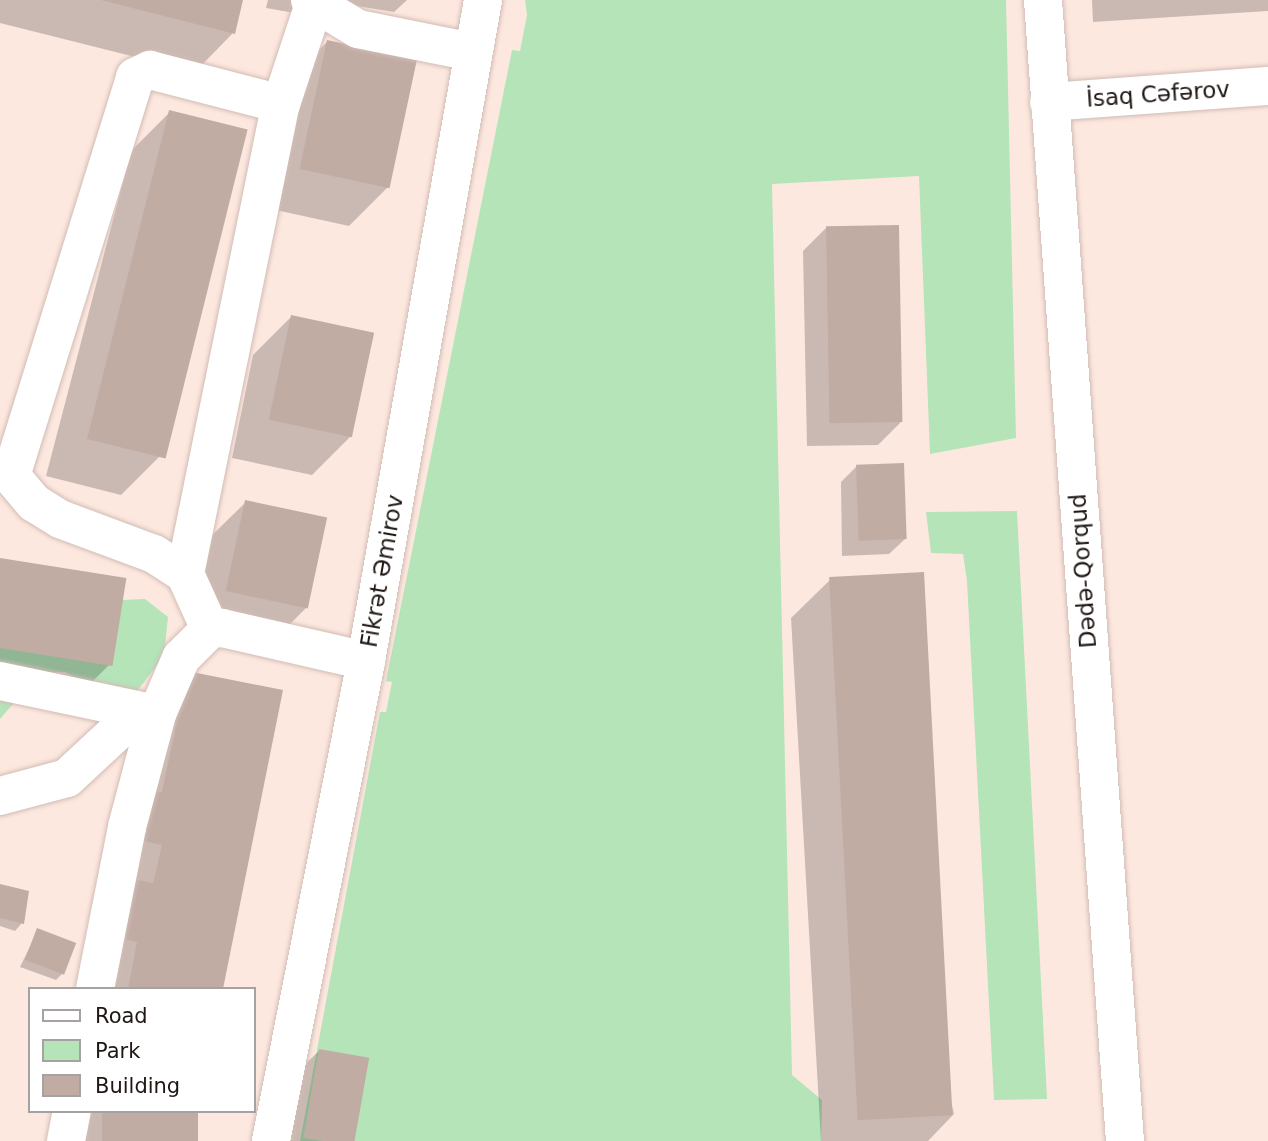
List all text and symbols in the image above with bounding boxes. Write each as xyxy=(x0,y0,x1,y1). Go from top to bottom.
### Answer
street label: İsaq Cəfərov xyxy=(1085,75,1231,113)
street label: Fikrət Əmirov xyxy=(355,492,409,650)
street label: Dədə-Qorqud xyxy=(1064,493,1102,649)
legend xyxy=(28,987,256,1113)
text: Road xyxy=(95,1004,148,1028)
text: Park xyxy=(95,1039,140,1063)
text: Building xyxy=(95,1074,180,1098)

